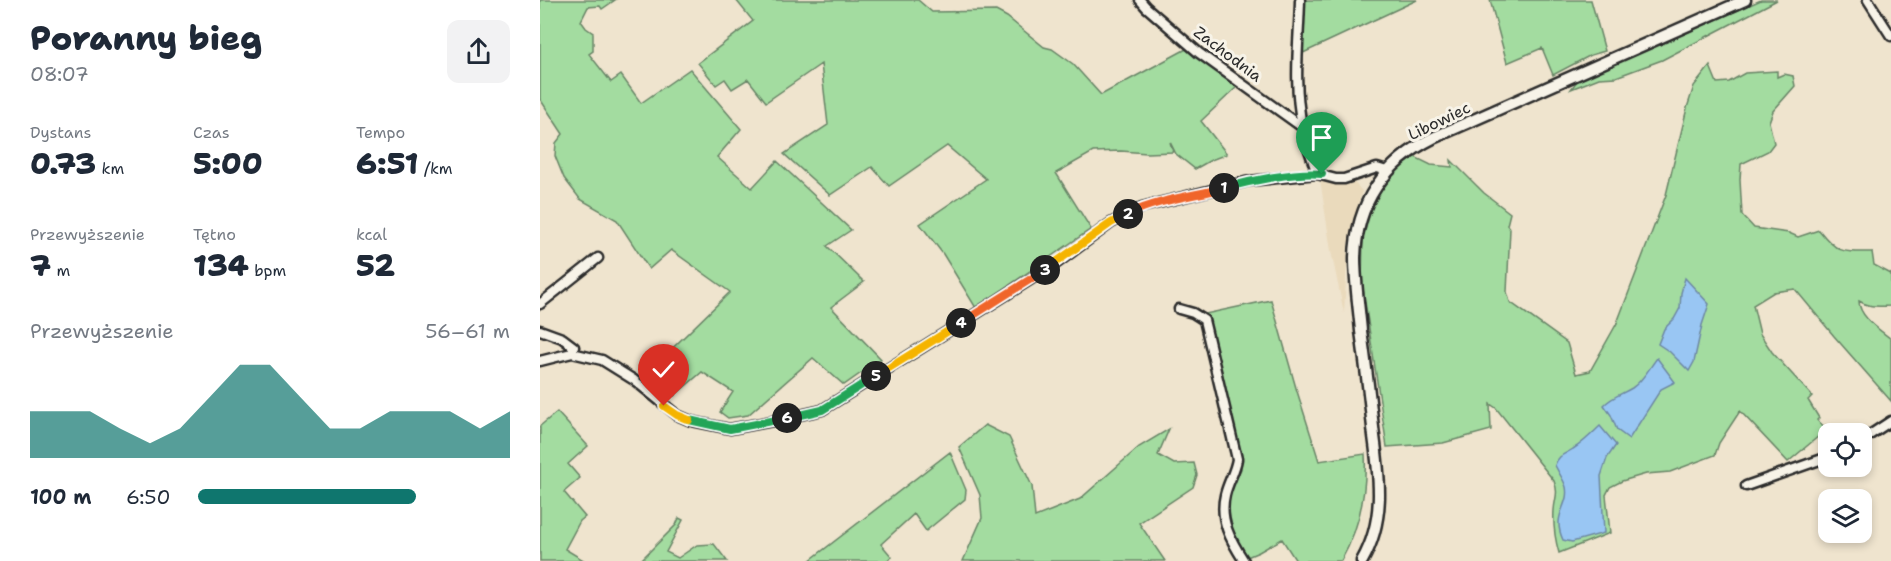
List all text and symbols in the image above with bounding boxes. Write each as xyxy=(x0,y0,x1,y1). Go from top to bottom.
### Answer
text: Poranny bieg xyxy=(30,16,262,61)
button: share xyxy=(447,20,510,83)
street label: Zachodnia xyxy=(1190,21,1266,87)
text: 08:07 xyxy=(30,61,89,87)
street label: Libowiec xyxy=(1404,97,1474,145)
pin xyxy=(1296,112,1347,174)
icon: arrive xyxy=(1305,121,1338,154)
text: Dystans xyxy=(30,122,91,143)
text: Czas xyxy=(193,122,230,143)
text: Tempo xyxy=(356,122,405,143)
text: 0.73 xyxy=(30,143,96,184)
text: 5:00 xyxy=(193,143,263,184)
text: 6:51 xyxy=(356,143,419,184)
text: km xyxy=(96,158,124,179)
text: /km xyxy=(419,158,453,179)
pin: 1 xyxy=(1209,173,1239,203)
text: 1 xyxy=(1220,177,1228,198)
pin: 2 xyxy=(1113,199,1143,229)
text: 2 xyxy=(1122,203,1134,224)
text: Przewyższenie xyxy=(30,224,145,245)
text: Tętno xyxy=(193,224,236,245)
text: kcal xyxy=(356,224,387,245)
text: 7 xyxy=(30,245,51,286)
text: 134 xyxy=(193,245,249,286)
text: 52 xyxy=(356,245,395,286)
pin: 3 xyxy=(1030,255,1060,285)
text: 3 xyxy=(1039,259,1051,280)
text: m xyxy=(51,260,70,281)
text: bpm xyxy=(249,260,286,281)
pin: 4 xyxy=(946,308,976,338)
text: 4 xyxy=(955,312,967,333)
text: Przewyższenie xyxy=(30,318,174,344)
text: 56–61 m xyxy=(425,318,510,344)
pin xyxy=(638,344,689,406)
icon: check xyxy=(647,353,680,386)
pin: 5 xyxy=(861,361,891,391)
text: 5 xyxy=(871,365,881,386)
pin: 6 xyxy=(772,403,802,433)
text: 6 xyxy=(781,407,793,428)
map controls xyxy=(1818,423,1872,543)
button: locate xyxy=(1818,423,1872,477)
text: 100 m xyxy=(30,484,92,510)
text: 6:50 xyxy=(126,484,170,510)
button: layers xyxy=(1818,489,1872,543)

